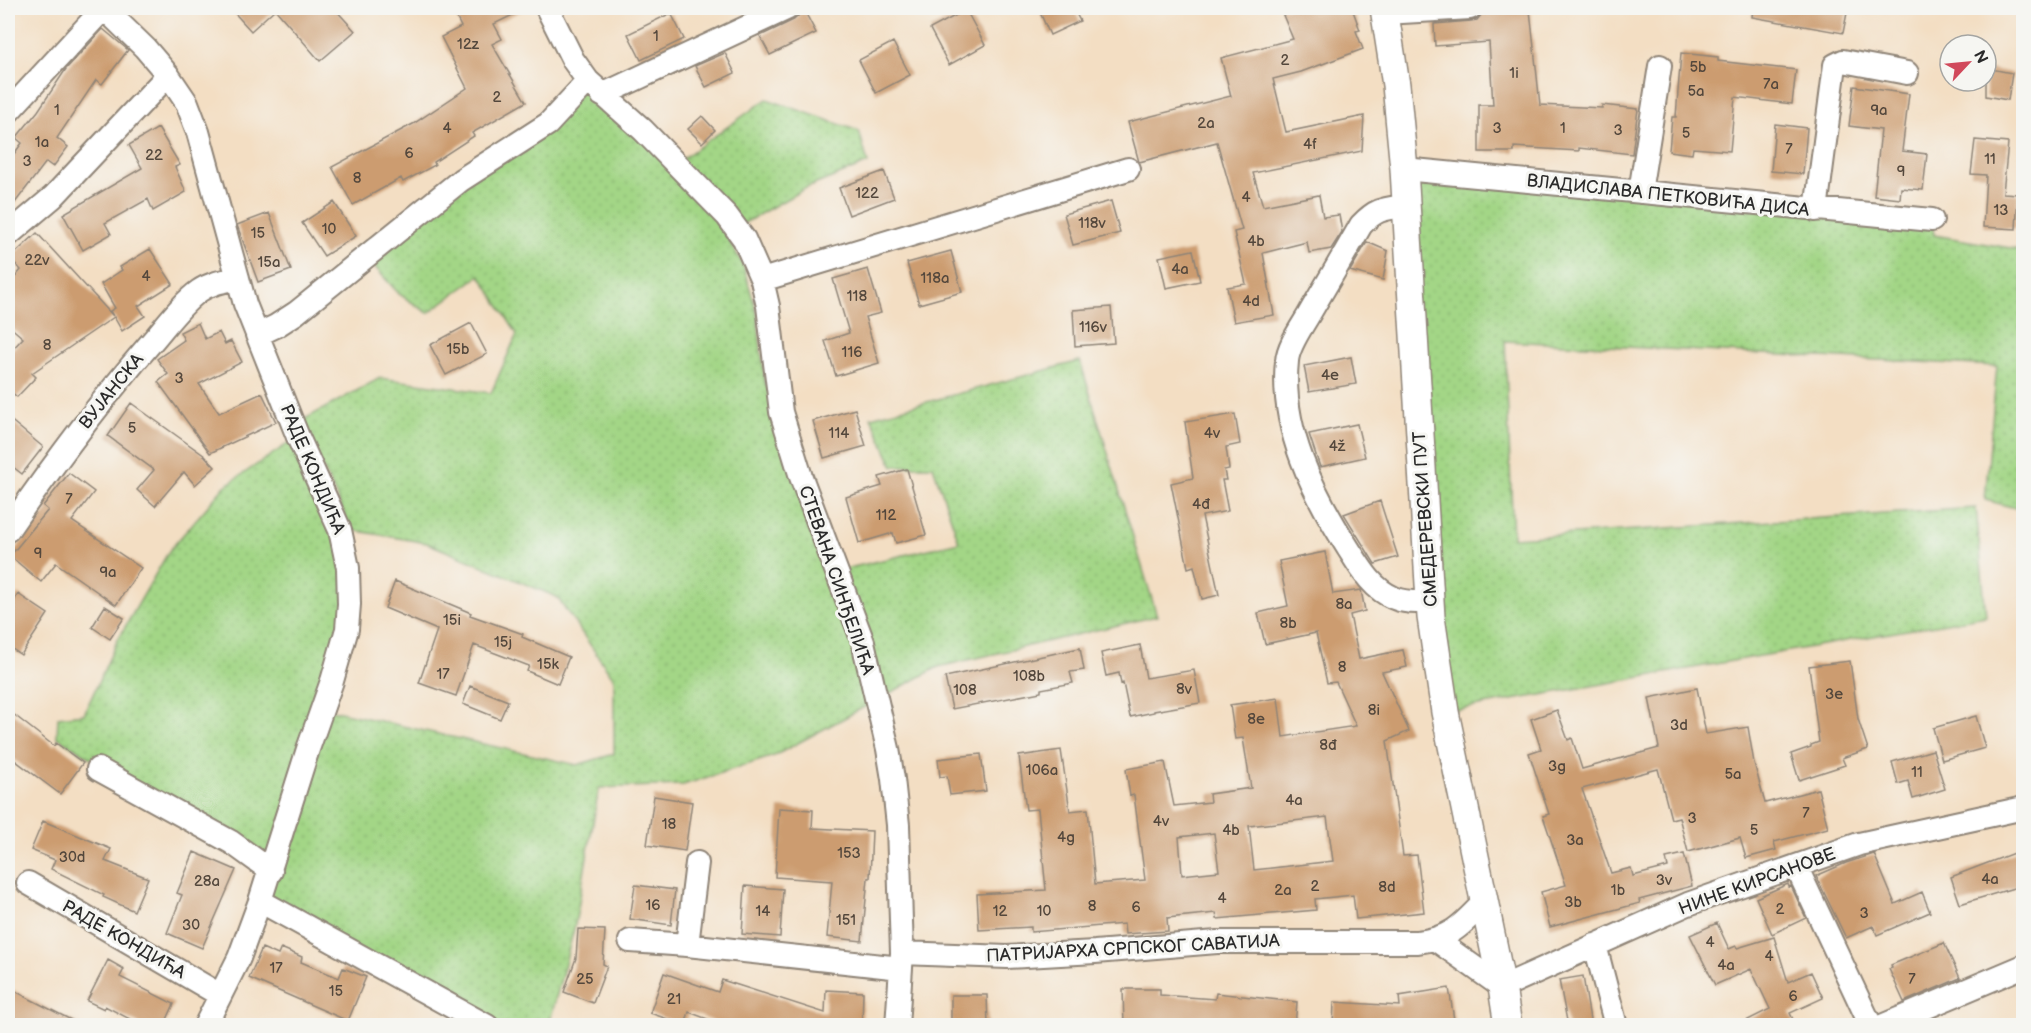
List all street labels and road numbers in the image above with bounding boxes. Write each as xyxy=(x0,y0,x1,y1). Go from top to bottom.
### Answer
street label: ВЛАДИСЛАВА ПЕТКОВИЋА ДИСА xyxy=(1526,170,1810,221)
street label: ВУЈАНСКА xyxy=(75,349,148,433)
street label: РАДЕ КОНДИЋА xyxy=(276,401,349,537)
street label: СМЕДЕРЕВСКИ ПУТ xyxy=(1409,430,1442,607)
street label: СТЕВАНА СИНЂЕЛИЋА xyxy=(794,483,879,677)
street label: НИНЕ КИРСАНОВЕ xyxy=(1676,843,1838,920)
street label: РАДЕ КОНДИЋА xyxy=(58,896,189,983)
street label: ПАТРИЈАРХА СРПСКОГ САВАТИЈА xyxy=(986,930,1280,967)

